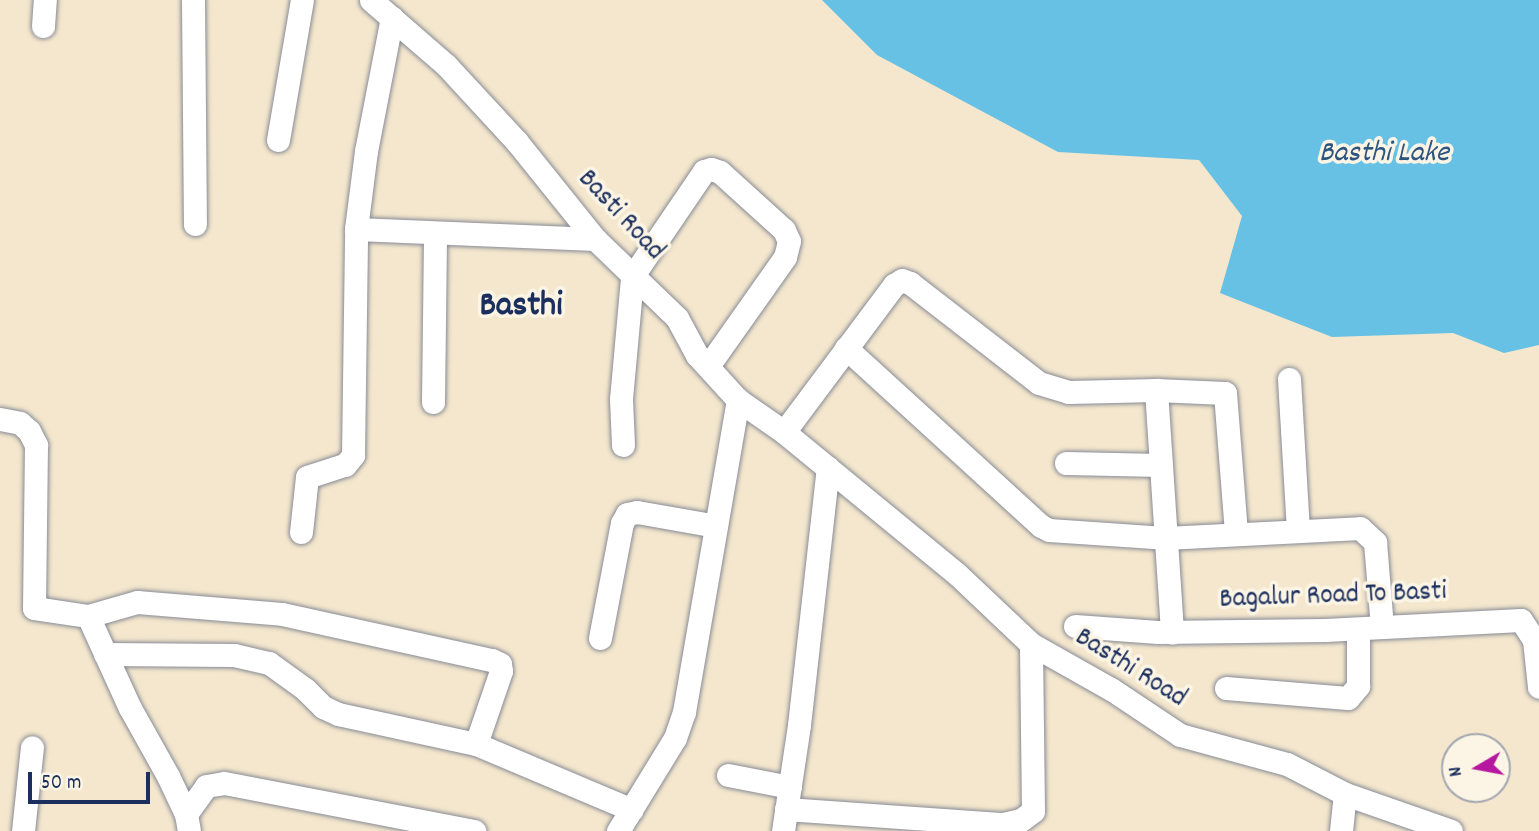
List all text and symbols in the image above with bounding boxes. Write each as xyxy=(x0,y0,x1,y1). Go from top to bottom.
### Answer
water label: Basthi Lake xyxy=(1319,137,1449,173)
street label: Basti Road xyxy=(569,163,671,269)
district label: Basthi xyxy=(479,286,563,328)
street label: Bagalur Road To Basti xyxy=(1219,576,1447,618)
street label: Basthi Road xyxy=(1068,622,1192,716)
north arrow xyxy=(1441,733,1511,803)
scale bar xyxy=(32,758,154,802)
text: N xyxy=(1443,764,1471,778)
text: 50 m xyxy=(41,769,81,799)

